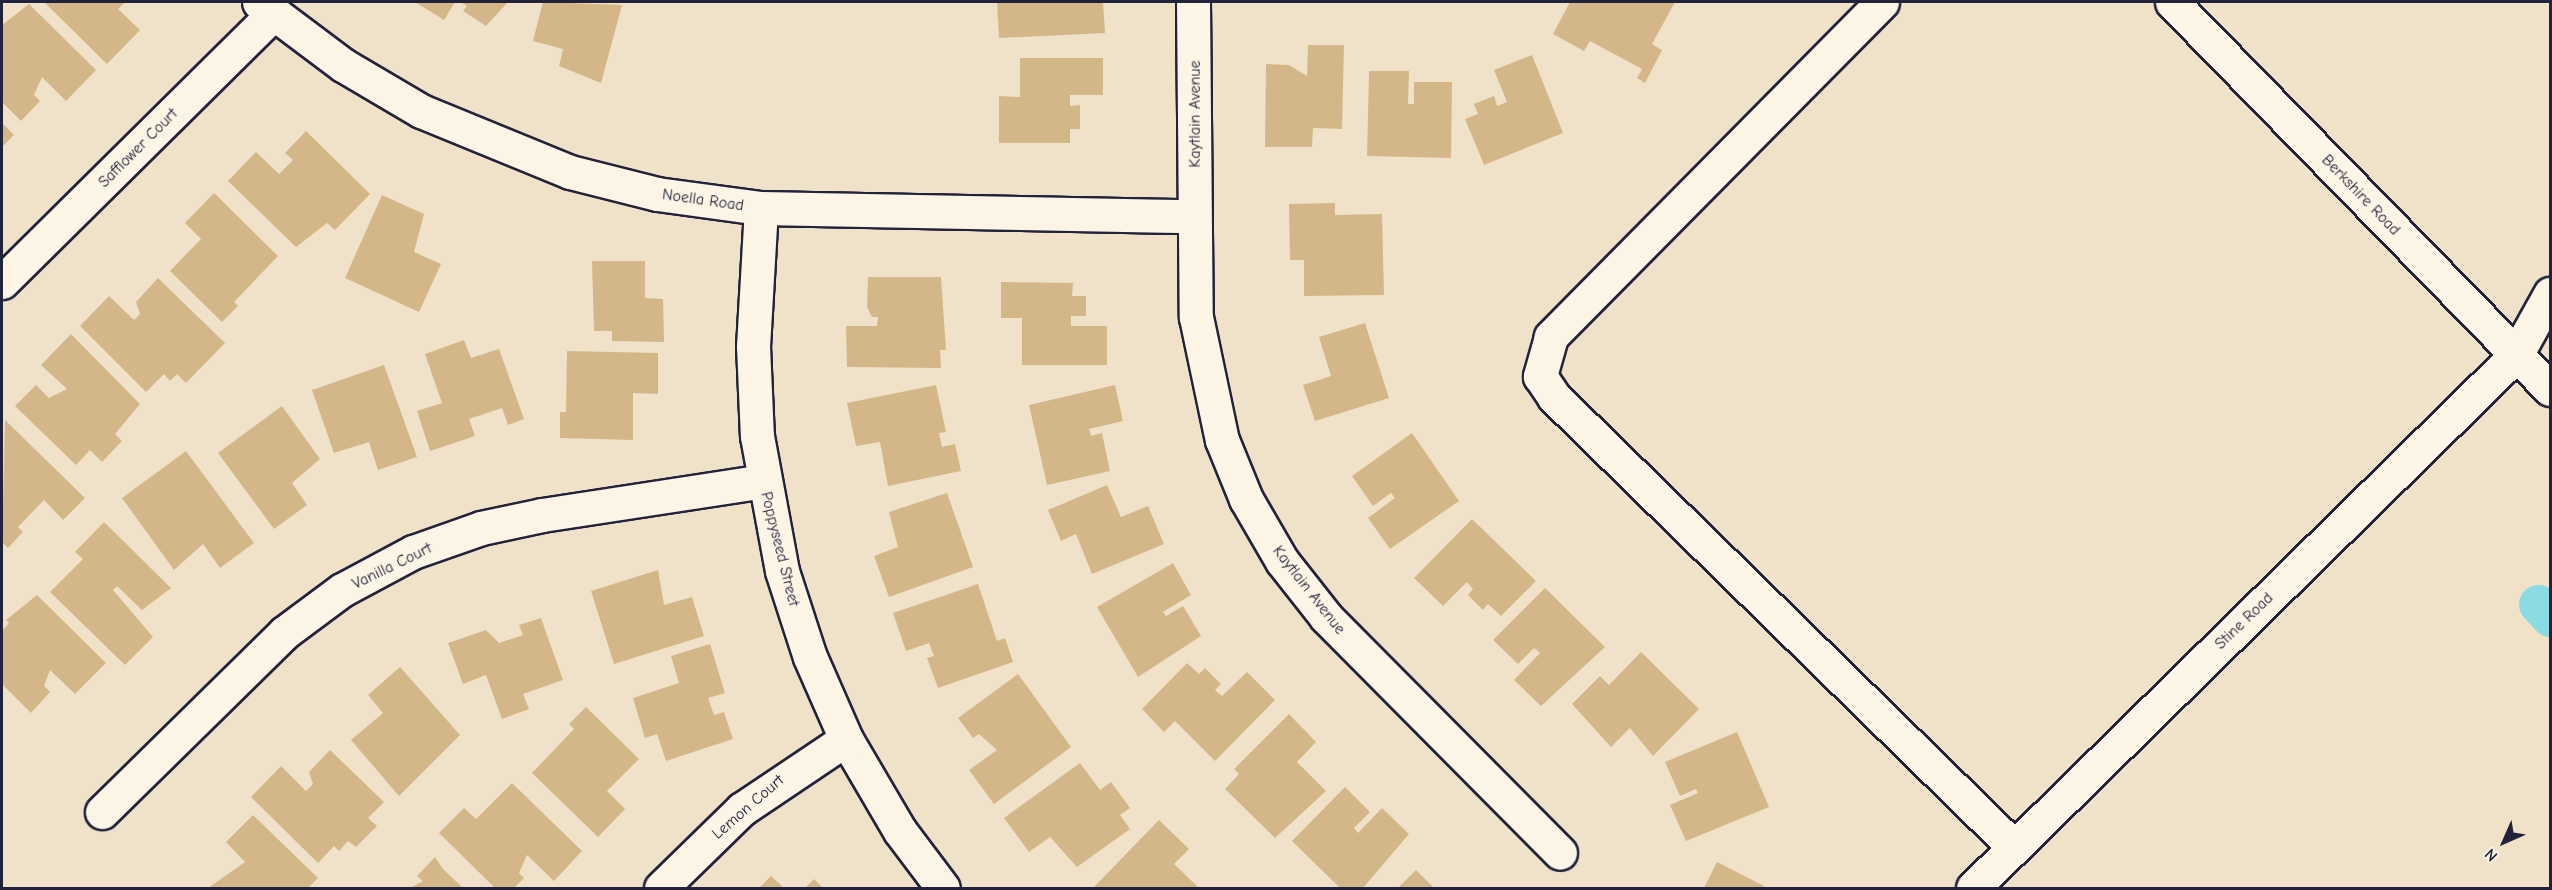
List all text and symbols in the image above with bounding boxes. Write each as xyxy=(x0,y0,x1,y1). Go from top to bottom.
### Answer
street label: Kaytlain Avenue xyxy=(1185,60,1205,168)
street label: Safflower Court xyxy=(94,104,182,192)
street label: Berkshire Road xyxy=(2318,151,2404,239)
street label: Noella Road xyxy=(661,185,745,215)
street label: Poppyseed Street xyxy=(756,490,804,608)
street label: Vanilla Court xyxy=(349,538,435,594)
street label: Kaytlain Avenue xyxy=(1268,542,1350,638)
street label: Stine Road xyxy=(2211,588,2277,654)
street label: Lemon Court xyxy=(708,771,788,843)
north arrow xyxy=(2474,812,2534,872)
text: N xyxy=(2481,845,2501,865)

